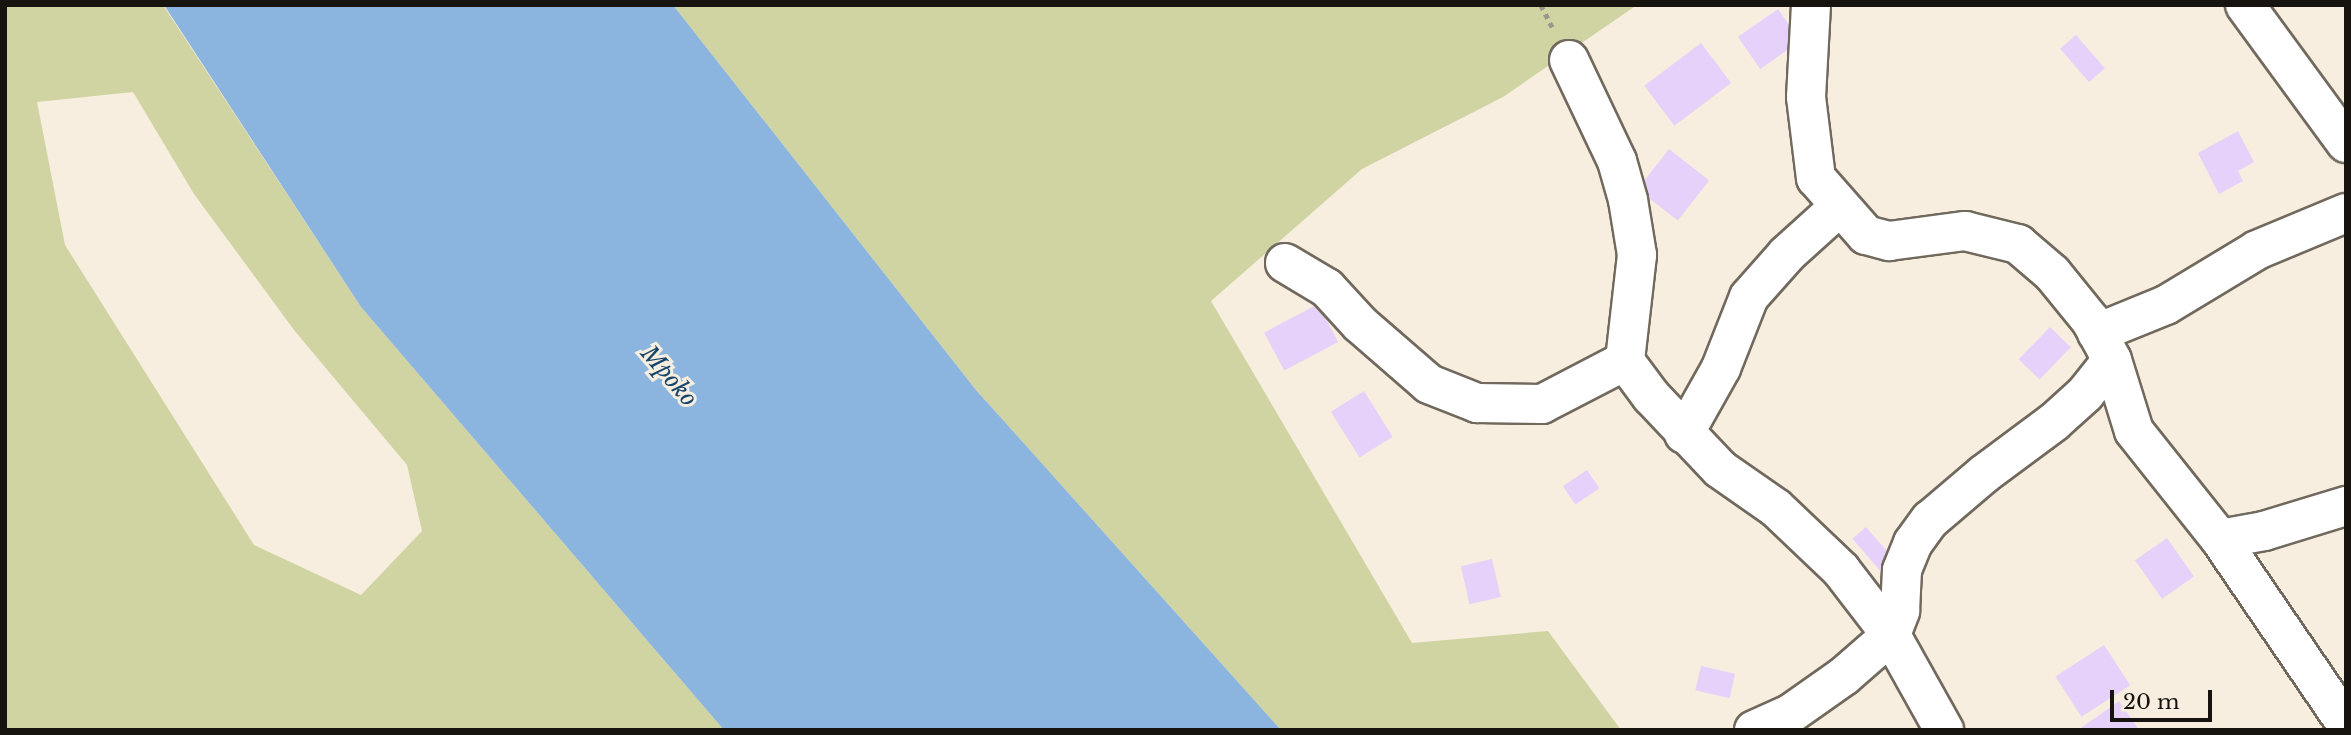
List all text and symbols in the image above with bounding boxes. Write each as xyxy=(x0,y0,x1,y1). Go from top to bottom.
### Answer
water label: Mpoko xyxy=(635,340,703,412)
scale bar xyxy=(2113,676,2214,720)
text: 20 m xyxy=(2123,689,2180,715)

